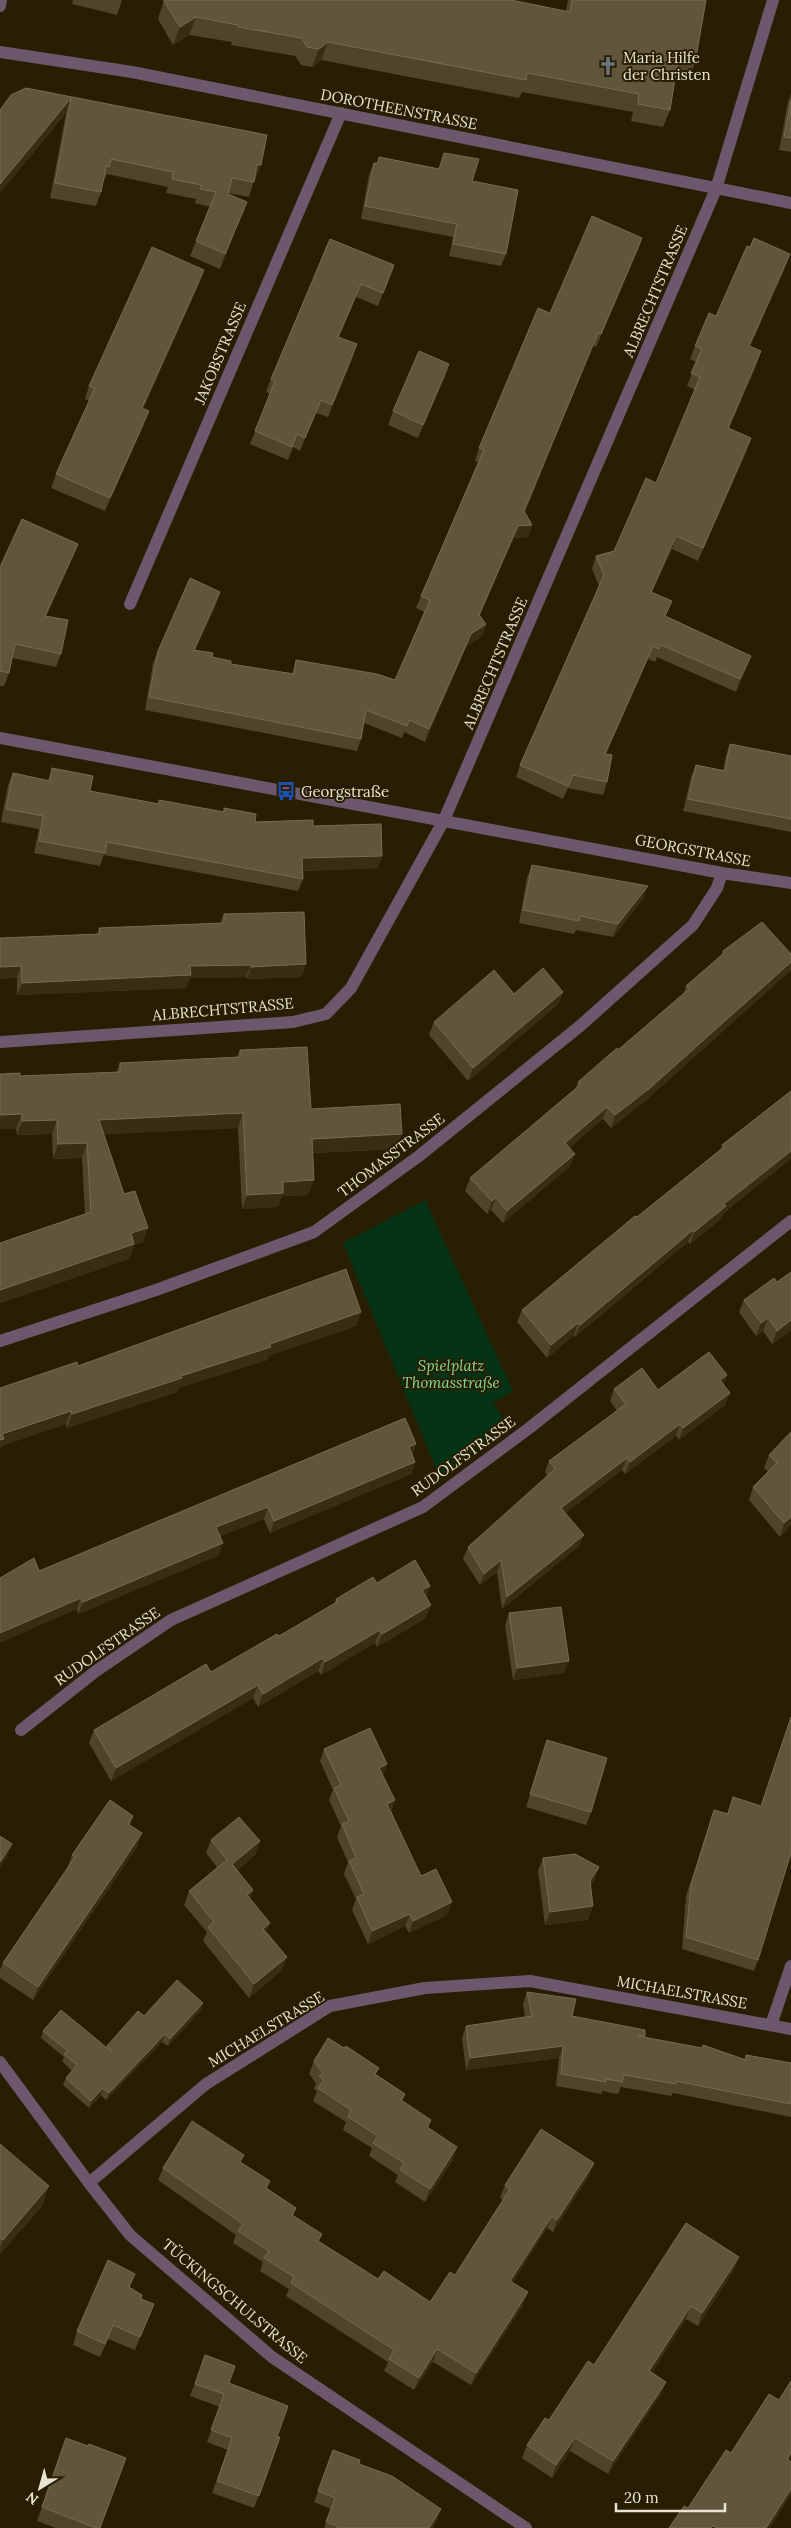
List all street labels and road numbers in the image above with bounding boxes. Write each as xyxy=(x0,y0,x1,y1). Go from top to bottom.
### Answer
street label: DOROTHEENSTRASSE xyxy=(319,84,479,134)
street label: ALBRECHTSTRASSE xyxy=(618,222,691,361)
street label: JAKOBSTRASSE xyxy=(189,299,250,408)
street label: ALBRECHTSTRASSE xyxy=(458,594,531,733)
street label: GEORGSTRASSE xyxy=(634,829,752,871)
street label: ALBRECHTSTRASSE xyxy=(151,993,294,1025)
street label: THOMASSTRASSE xyxy=(334,1109,448,1201)
street label: RUDOLFSTRASSE xyxy=(407,1412,519,1500)
street label: RUDOLFSTRASSE xyxy=(51,1603,163,1689)
street label: MICHAELSTRASSE xyxy=(615,1971,749,2013)
street label: MICHAELSTRASSE xyxy=(204,1987,328,2071)
street label: TÜCKINGSCHULSTRASSE xyxy=(158,2235,312,2367)

